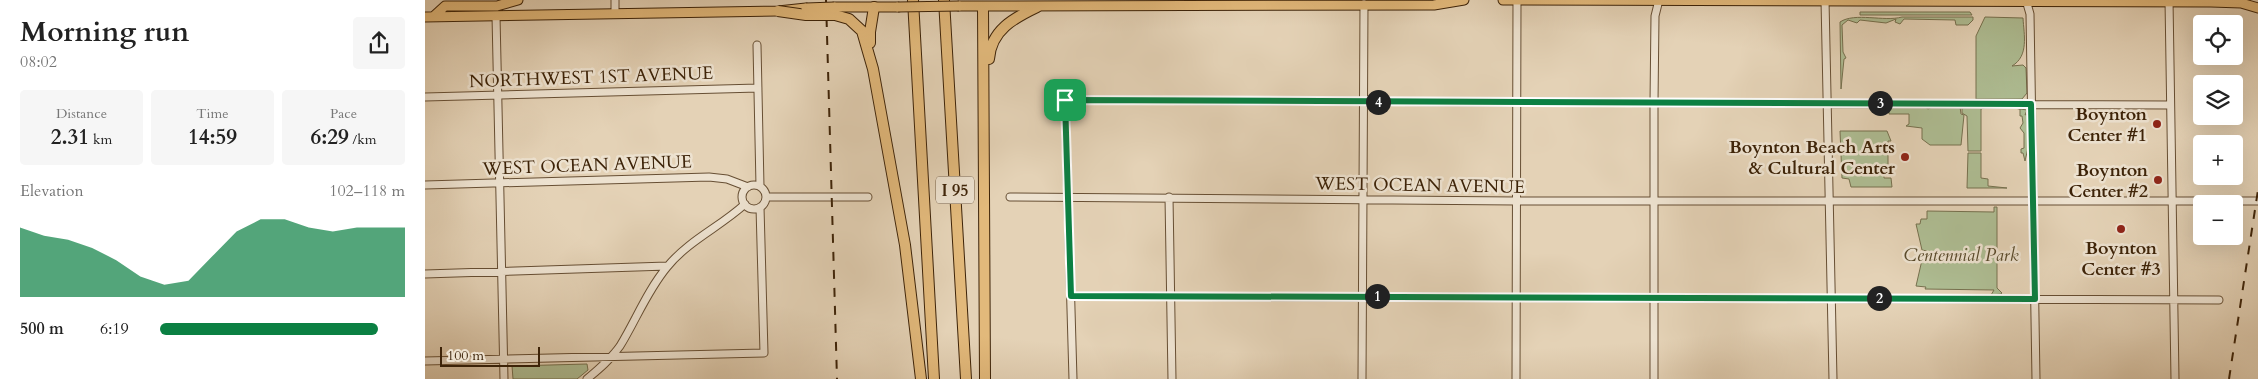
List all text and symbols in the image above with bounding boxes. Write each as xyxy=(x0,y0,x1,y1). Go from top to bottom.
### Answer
text: Morning run xyxy=(20,13,189,51)
map controls xyxy=(2193,15,2243,245)
button: locate xyxy=(2193,15,2243,65)
button: share xyxy=(353,17,405,69)
text: 08:02 xyxy=(20,51,57,73)
street label: NORTHWEST 1ST AVENUE xyxy=(469,61,714,94)
button: layers xyxy=(2193,75,2243,125)
pin xyxy=(1044,79,1086,121)
icon: arrive xyxy=(1051,86,1079,114)
pin: 4 xyxy=(1365,90,1391,114)
pin: 3 xyxy=(1867,90,1893,116)
text: 4 xyxy=(1375,93,1382,112)
text: 3 xyxy=(1877,94,1884,113)
place label: Boynton Center #1 xyxy=(2067,102,2147,148)
text: Distance xyxy=(56,104,107,123)
text: Time xyxy=(196,104,229,123)
text: Pace xyxy=(330,104,357,123)
marker: Boynton Center #1 xyxy=(2151,118,2163,130)
text: 2.31 xyxy=(51,123,89,152)
text: 14:59 xyxy=(188,123,237,152)
text: 6:29 xyxy=(310,123,349,152)
text: km xyxy=(89,130,112,149)
text: /km xyxy=(349,130,377,149)
place label: Boynton Beach Arts & Cultural Center xyxy=(1729,135,1896,181)
button: + xyxy=(2193,135,2243,185)
street label: WEST OCEAN AVENUE xyxy=(481,149,692,182)
marker: Boynton Beach Arts & Cultural Center xyxy=(1899,151,1911,163)
place label: Boynton Center #2 xyxy=(2068,158,2148,204)
street label: WEST OCEAN AVENUE xyxy=(1314,171,1525,200)
marker: Boynton Center #2 xyxy=(2152,174,2164,186)
road number: I 95 xyxy=(936,176,974,204)
text: Elevation xyxy=(20,180,84,202)
text: 102–118 m xyxy=(329,180,405,202)
button: − xyxy=(2193,195,2243,245)
marker: Boynton Center #3 xyxy=(2115,223,2127,235)
place label: Boynton Center #3 xyxy=(2081,236,2161,282)
park label: Centennial Park xyxy=(1903,243,2019,268)
pin: 1 xyxy=(1365,284,1389,308)
pin: 2 xyxy=(1867,286,1891,310)
text: 1 xyxy=(1374,287,1381,306)
text: 2 xyxy=(1876,289,1883,308)
text: 500 m xyxy=(20,318,64,340)
text: 6:19 xyxy=(100,318,129,340)
scale bar xyxy=(440,344,540,367)
text: 100 m xyxy=(447,346,484,365)

